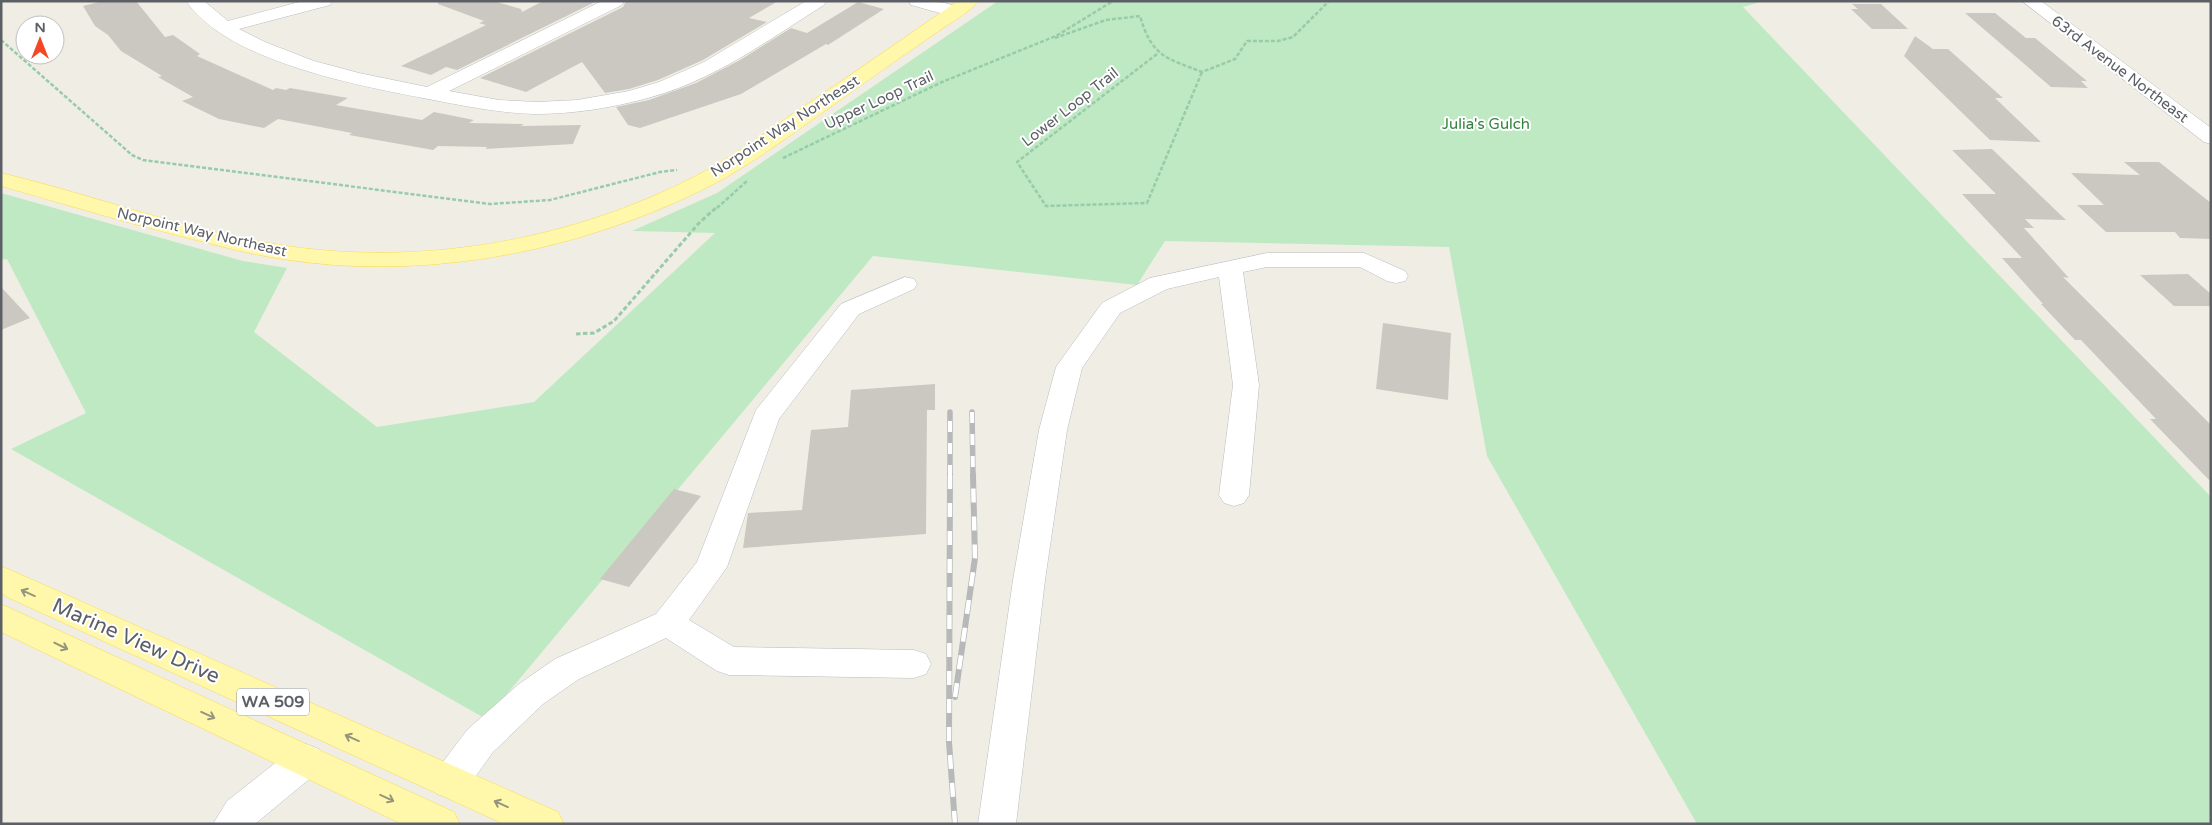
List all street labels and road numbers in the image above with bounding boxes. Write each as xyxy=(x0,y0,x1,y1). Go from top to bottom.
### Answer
street label: 63rd Avenue Northeast xyxy=(2048,12,2192,126)
street label: Lower Loop Trail xyxy=(1018,64,1122,150)
street label: Upper Loop Trail xyxy=(822,67,936,133)
street label: Norpoint Way Northeast xyxy=(707,71,863,181)
street label: Norpoint Way Northeast xyxy=(115,204,289,260)
street label: Marine View Drive xyxy=(48,593,224,689)
road number: WA 509 xyxy=(237,689,309,716)

